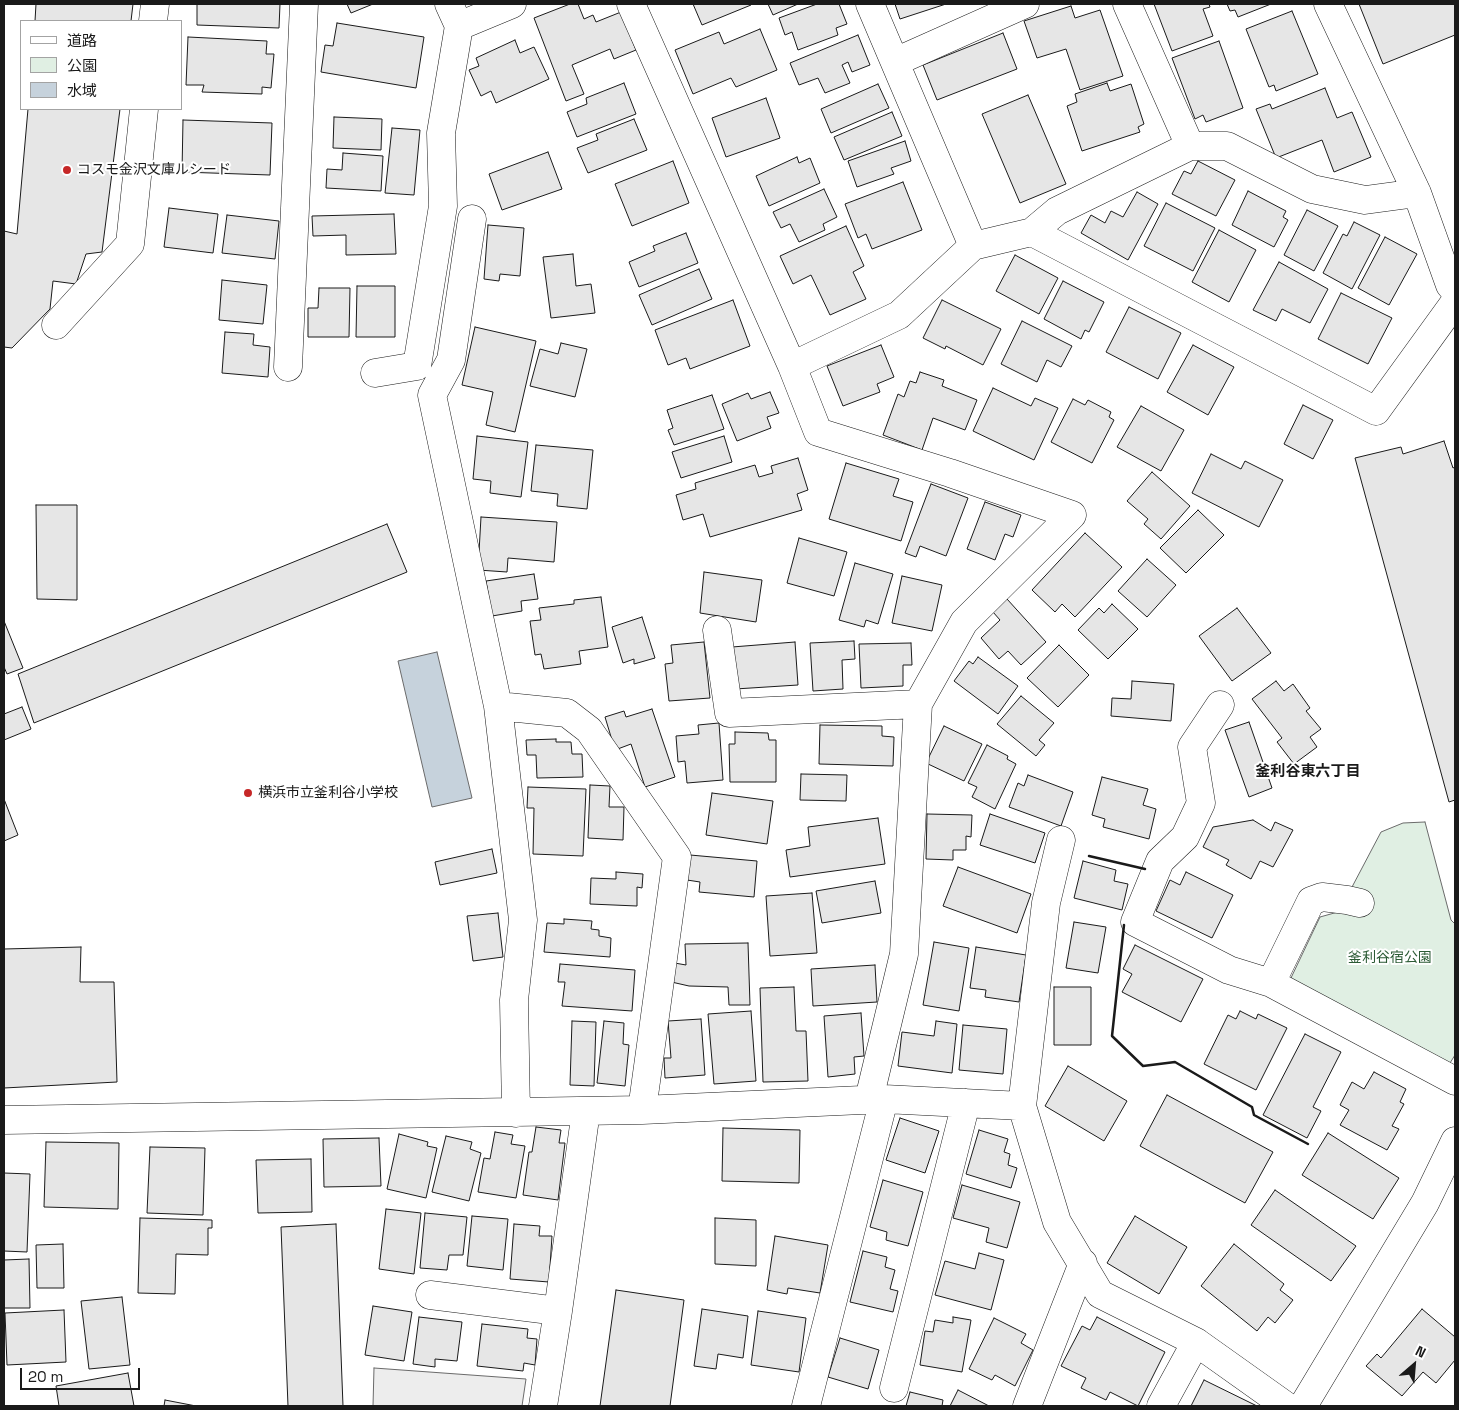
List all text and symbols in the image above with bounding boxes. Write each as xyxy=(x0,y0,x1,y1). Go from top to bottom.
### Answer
legend xyxy=(20,20,182,110)
text: 道路 xyxy=(67,31,97,50)
text: 公園 xyxy=(67,56,97,75)
text: 水域 xyxy=(67,81,97,100)
place label: コスモ金沢文庫ルシード xyxy=(77,162,231,178)
marker: コスモ金沢文庫ルシード xyxy=(61,164,73,176)
district label: 釜利谷東六丁目 xyxy=(1256,763,1360,781)
place label: 横浜市立釜利谷小学校 xyxy=(258,785,398,801)
marker: 横浜市立釜利谷小学校 xyxy=(242,787,254,799)
park label: 釜利谷宿公園 xyxy=(1348,950,1432,966)
north arrow xyxy=(1389,1340,1439,1390)
text: N xyxy=(1413,1341,1429,1362)
scale bar xyxy=(22,1358,142,1390)
text: 20 m xyxy=(28,1367,63,1386)

